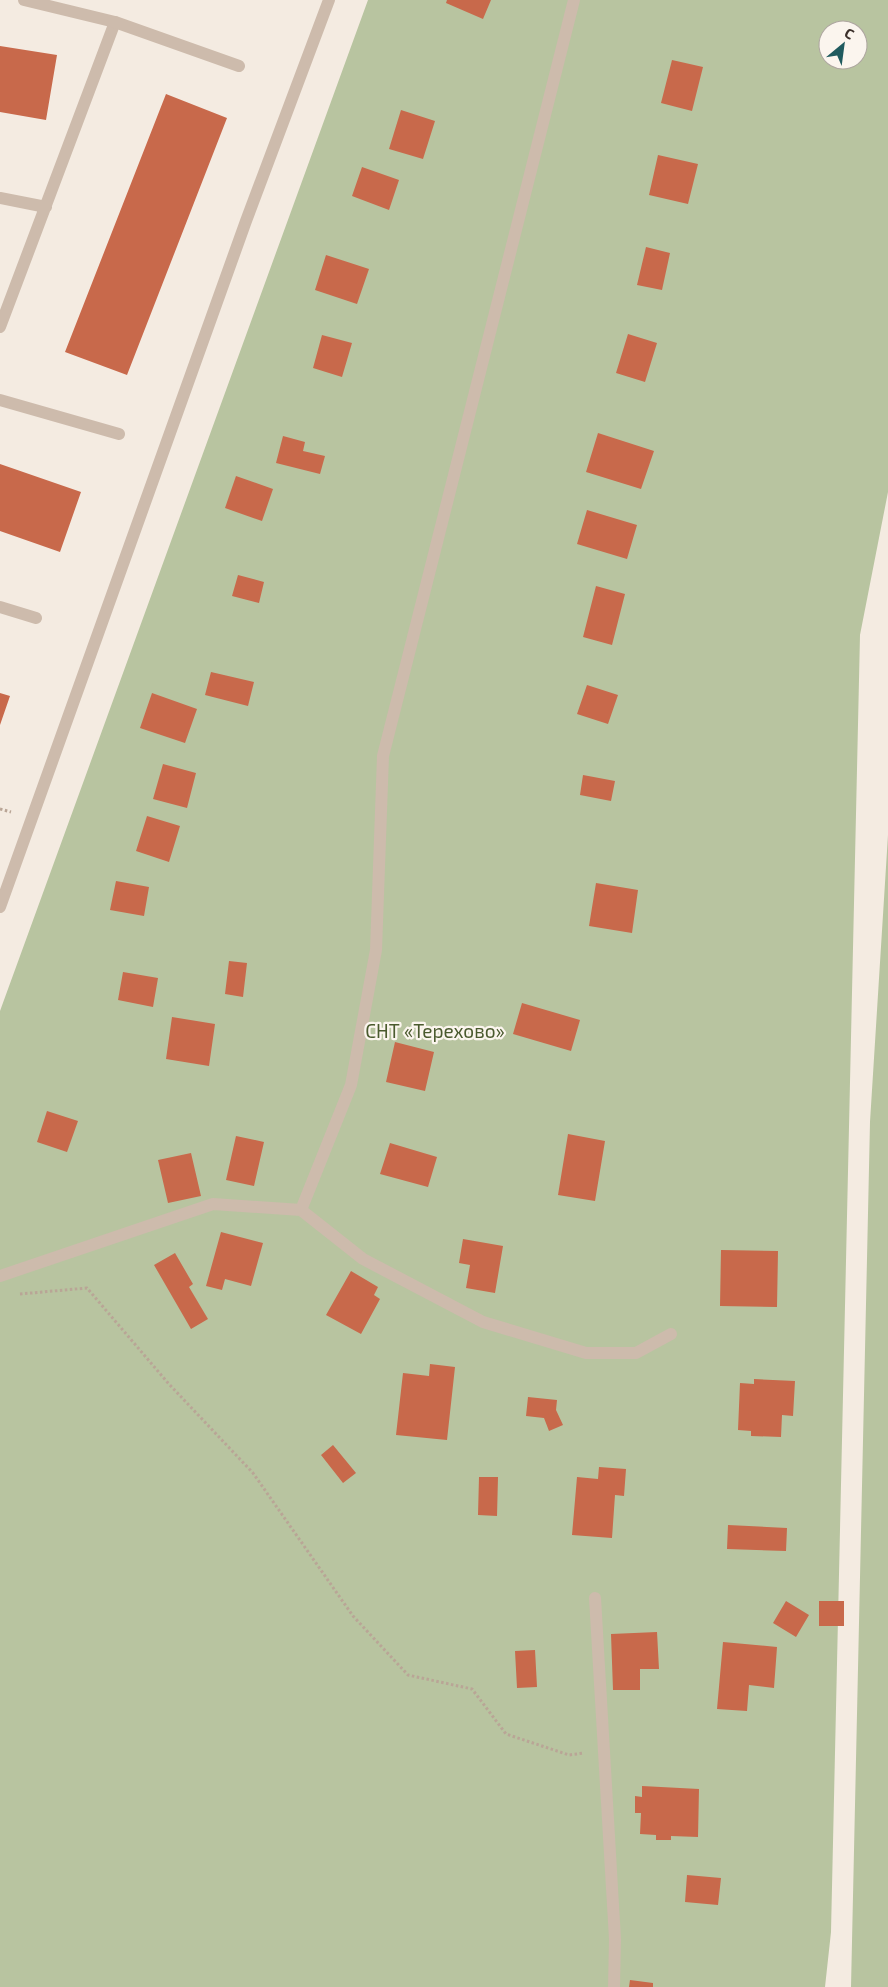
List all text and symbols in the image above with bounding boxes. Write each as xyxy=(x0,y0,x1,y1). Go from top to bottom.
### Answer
north arrow xyxy=(818,20,868,70)
text: С xyxy=(842,24,857,43)
park label: СНТ «Терехово» xyxy=(365,1019,505,1042)

